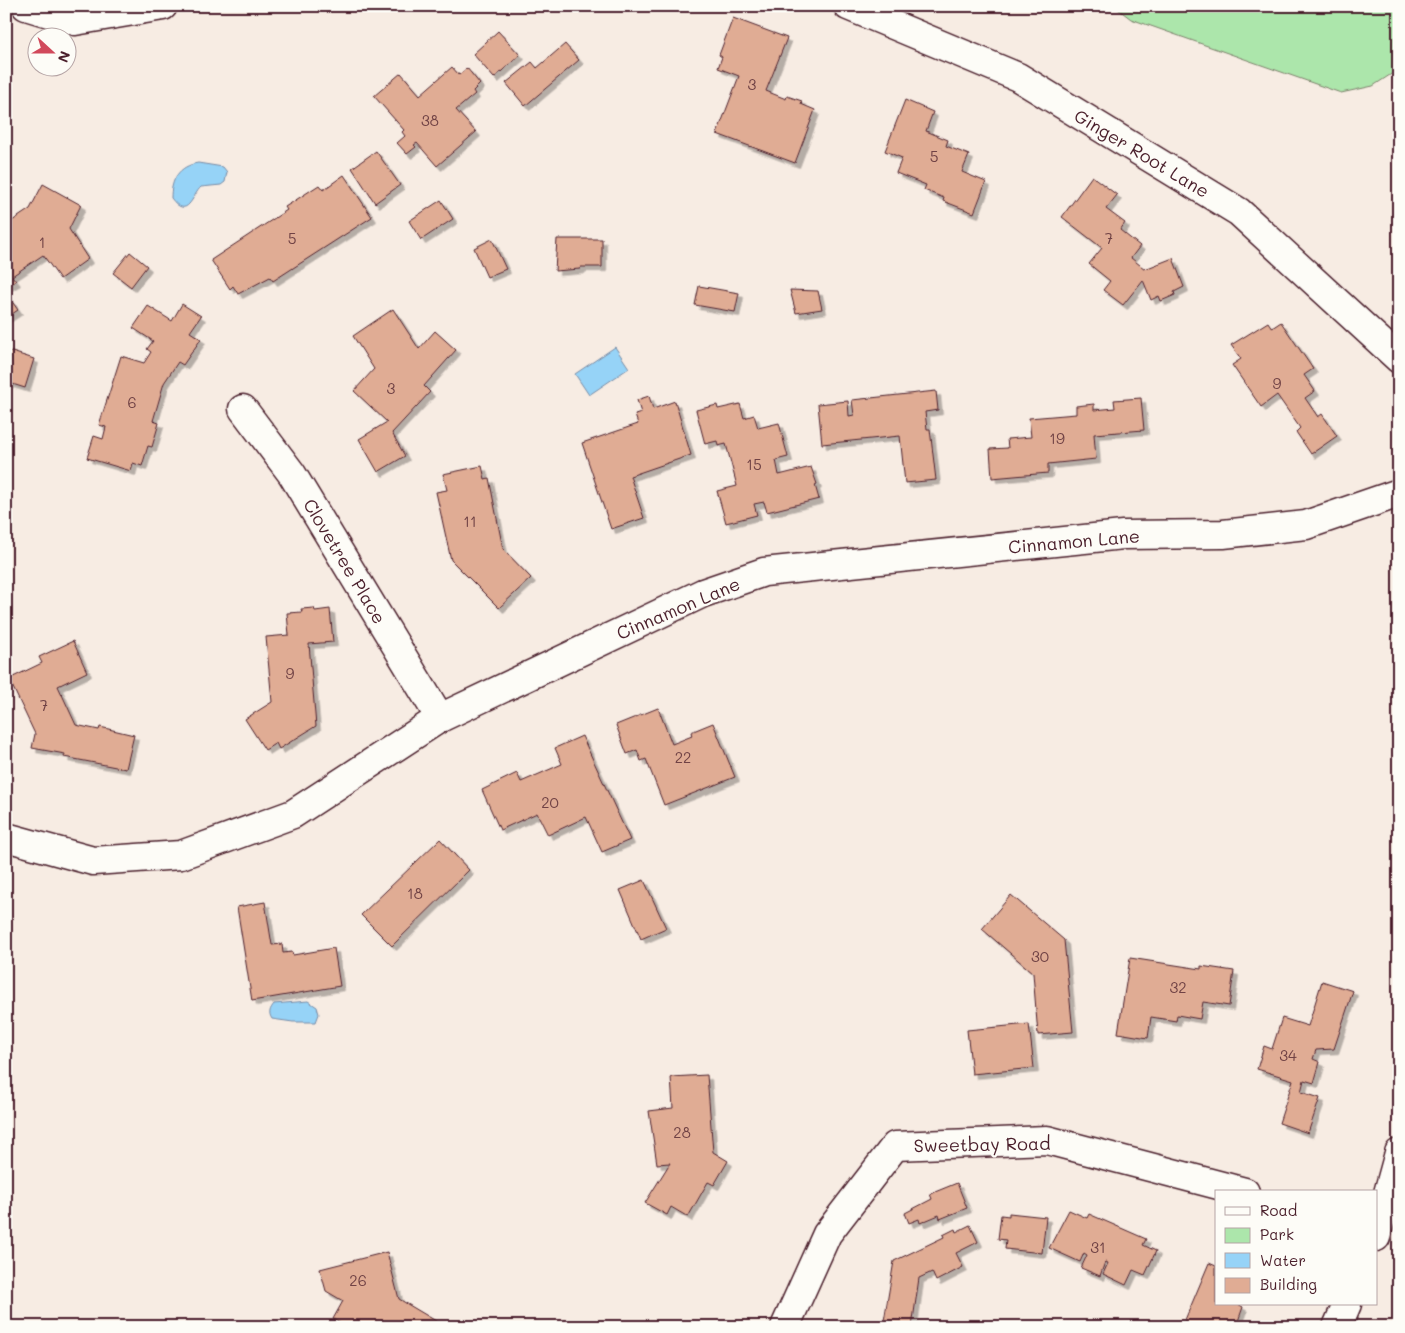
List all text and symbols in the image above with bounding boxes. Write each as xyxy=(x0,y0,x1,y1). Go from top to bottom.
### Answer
north arrow xyxy=(28,28,78,78)
text: N xyxy=(54,48,75,65)
house number: 3 xyxy=(748,74,757,94)
street label: Ginger Root Lane xyxy=(1070,103,1214,203)
house number: 38 xyxy=(421,110,439,130)
house number: 5 xyxy=(930,146,938,166)
house number: 5 xyxy=(288,228,296,248)
house number: 7 xyxy=(1105,228,1113,248)
house number: 1 xyxy=(39,232,45,252)
house number: 9 xyxy=(1273,373,1282,393)
house number: 3 xyxy=(387,378,396,398)
house number: 6 xyxy=(127,392,137,412)
house number: 19 xyxy=(1049,428,1065,448)
house number: 15 xyxy=(746,454,762,474)
street label: Clovetree Place xyxy=(298,494,392,628)
house number: 11 xyxy=(463,511,477,531)
street label: Cinnamon Lane xyxy=(1007,523,1141,559)
street label: Cinnamon Lane xyxy=(613,571,743,645)
house number: 9 xyxy=(286,663,295,683)
house number: 7 xyxy=(40,695,48,715)
house number: 22 xyxy=(675,747,691,767)
house number: 20 xyxy=(541,792,559,812)
house number: 18 xyxy=(407,883,423,903)
house number: 30 xyxy=(1031,946,1049,966)
house number: 32 xyxy=(1169,977,1187,997)
house number: 34 xyxy=(1279,1045,1297,1065)
house number: 28 xyxy=(673,1122,691,1142)
street label: Sweetbay Road xyxy=(913,1131,1051,1157)
legend xyxy=(1215,1190,1378,1306)
text: Road xyxy=(1260,1200,1297,1220)
text: Park xyxy=(1260,1224,1294,1244)
house number: 31 xyxy=(1090,1237,1106,1257)
text: Water xyxy=(1260,1250,1306,1270)
house number: 26 xyxy=(349,1270,367,1290)
text: Building xyxy=(1260,1274,1317,1294)

